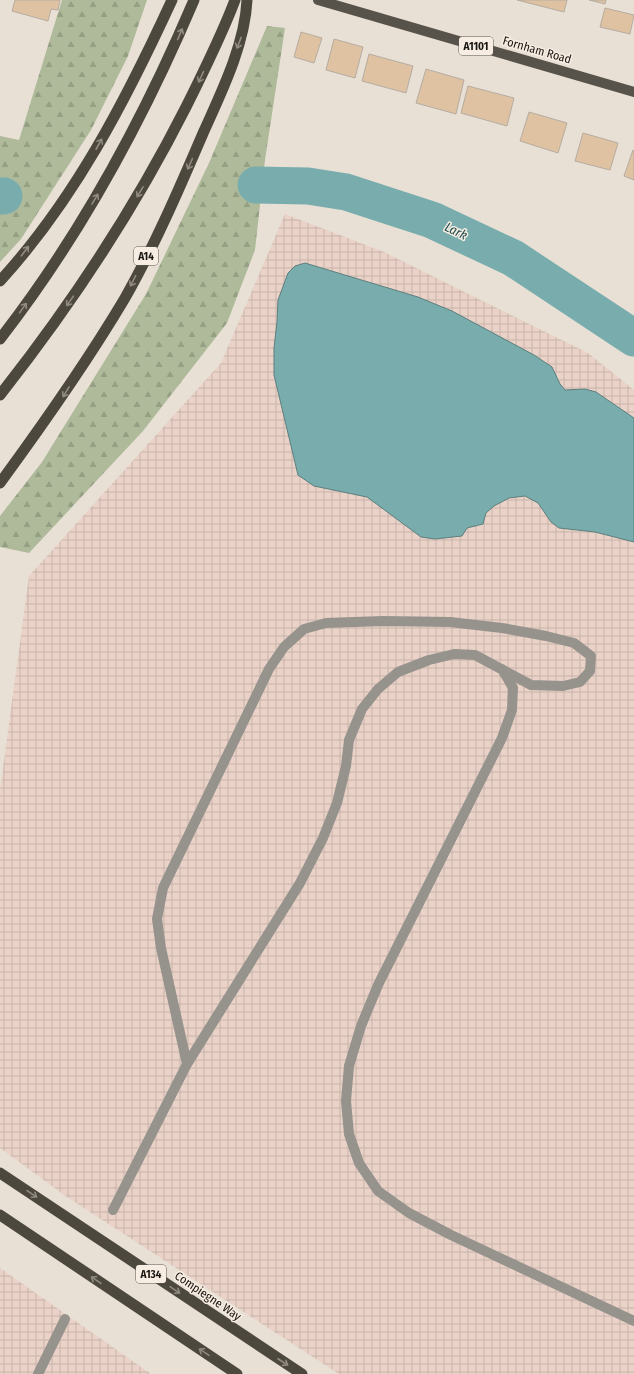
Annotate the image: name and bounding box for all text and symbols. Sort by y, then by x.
one-way arrow [177,28,184,40]
street label: Fornham Road [501,34,573,66]
one-way arrow [235,37,243,49]
road number: A1101 [459,37,493,55]
one-way arrow [197,71,204,83]
one-way arrow [96,138,104,150]
one-way arrow [186,157,193,169]
one-way arrow [136,186,144,197]
one-way arrow [91,193,99,205]
water label: Lark [442,219,470,243]
one-way arrow [21,246,29,257]
road number: A14 [134,247,158,265]
one-way arrow [129,274,137,286]
one-way arrow [66,296,74,307]
one-way arrow [19,302,27,313]
one-way arrow [62,386,70,397]
one-way arrow [27,1190,38,1199]
road number: A134 [136,1265,166,1283]
street label: Compiegne Way [172,1269,244,1324]
one-way arrow [91,1276,102,1284]
one-way arrow [169,1286,180,1294]
one-way arrow [199,1348,210,1356]
one-way arrow [277,1359,289,1367]

